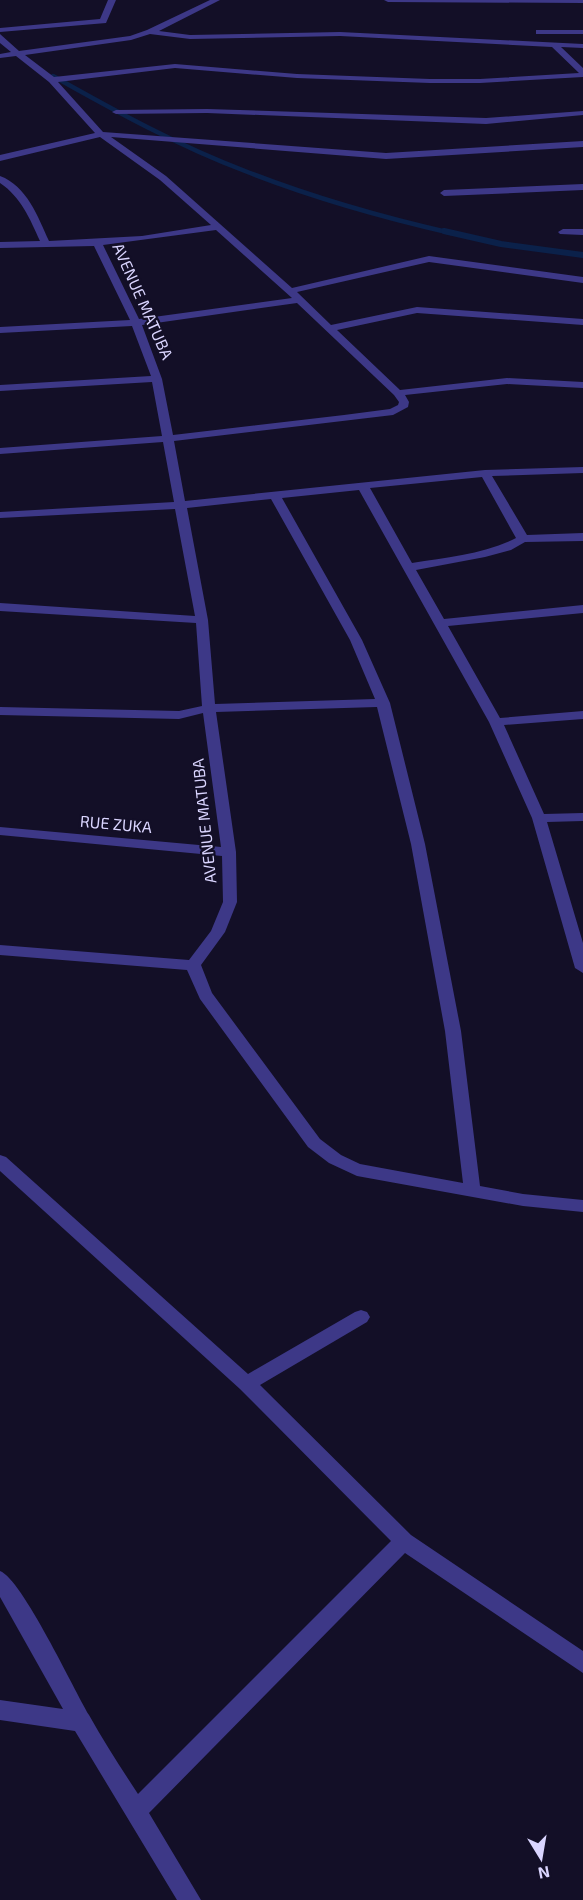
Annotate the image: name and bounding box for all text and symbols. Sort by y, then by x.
street label: AVENUE MATUBA [109,240,178,362]
street label: AVENUE MATUBA [187,758,220,884]
street label: RUE ZUKA [79,811,153,836]
north arrow [511,1828,571,1888]
text: N [536,1863,551,1884]

